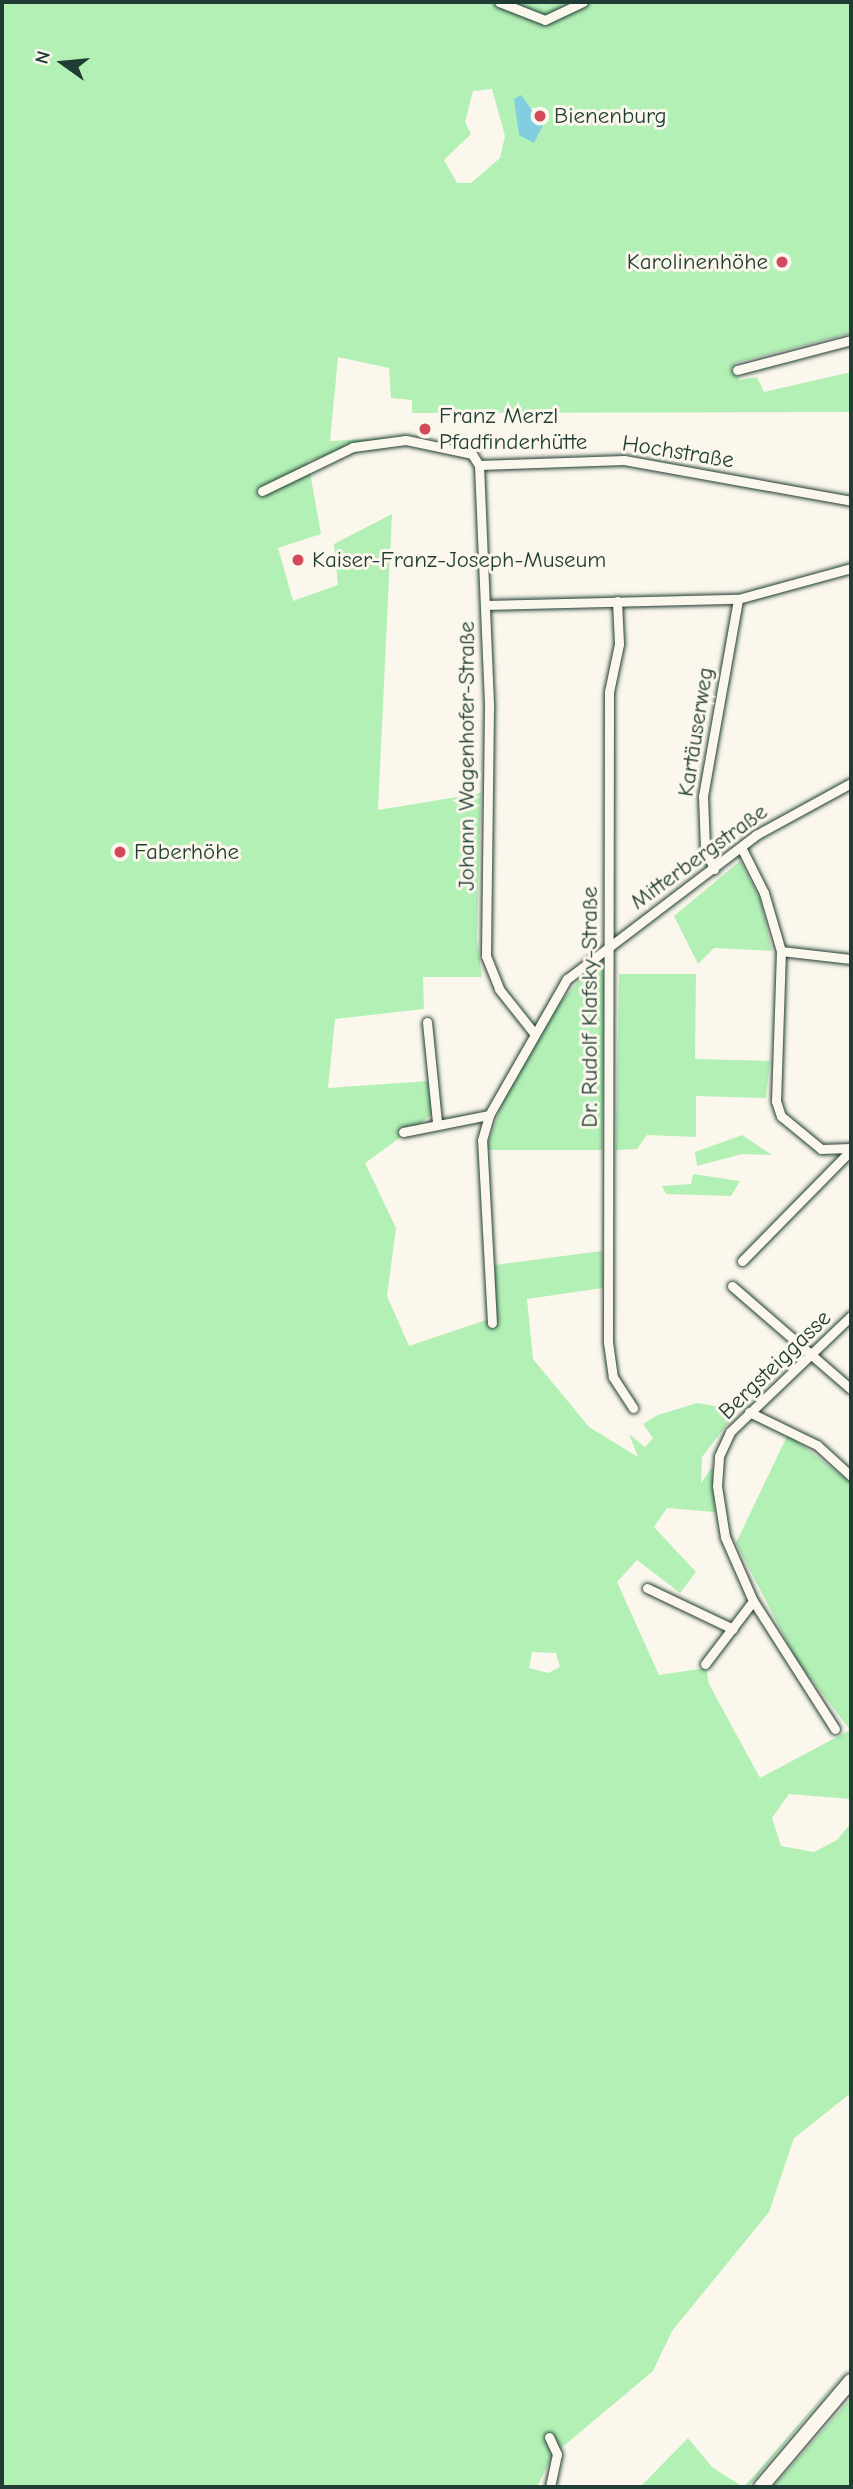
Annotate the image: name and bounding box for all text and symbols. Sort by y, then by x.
north arrow [28,28,98,98]
text: N [30,49,55,66]
place label: Bienenburg [554,102,667,130]
marker: Bienenburg [532,108,548,124]
place label: Karolinenhöhe [627,248,768,276]
marker: Karolinenhöhe [774,254,790,270]
place label: Franz Merzl Pfadfinderhütte [439,402,587,456]
marker: Franz Merzl Pfadfinderhütte [417,421,433,437]
street label: Hochstraße [620,430,736,474]
place label: Kaiser-Franz-Joseph-Museum [312,546,606,574]
marker: Kaiser-Franz-Joseph-Museum [290,552,306,568]
street label: Johann Wagenhofer-Straße [453,621,481,891]
street label: Kartäuserweg [672,665,720,799]
street label: Mitterbergstraße [625,798,773,916]
place label: Faberhöhe [134,838,239,866]
marker: Faberhöhe [112,844,128,860]
street label: Dr. Rudolf Klafsky-Straße [576,886,604,1128]
street label: Bergsteiggasse [713,1305,837,1425]

